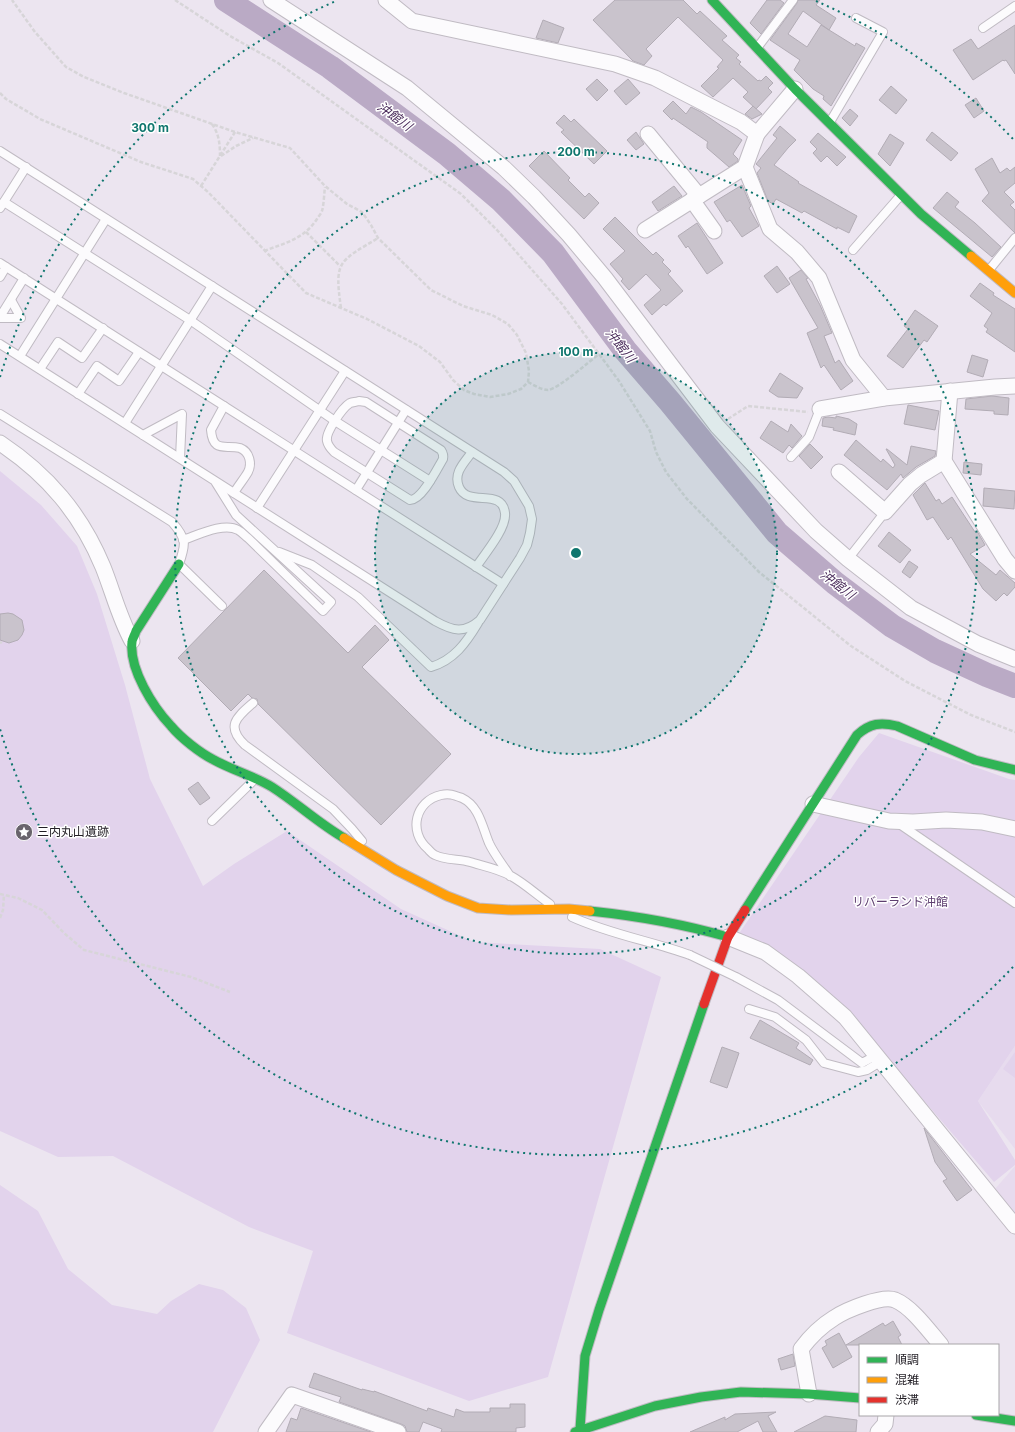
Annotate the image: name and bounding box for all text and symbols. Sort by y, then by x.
water label: 沖館川 [375,98,417,135]
text: 300 m [131,120,169,135]
text: 200 m [557,144,595,159]
water label: 沖館川 [603,325,641,367]
text: 100 m [558,344,594,359]
centre of rings [569,546,583,560]
water label: 沖館川 [818,566,860,604]
place icon: 三内丸山遺跡 [14,822,34,842]
place label: 三内丸山遺跡 [37,824,109,839]
park label: リバーランド沖館 [852,894,948,909]
legend [859,1344,999,1416]
text: 順調 [895,1352,919,1367]
text: 混雑 [895,1372,919,1387]
text: 渋滞 [895,1392,919,1407]

